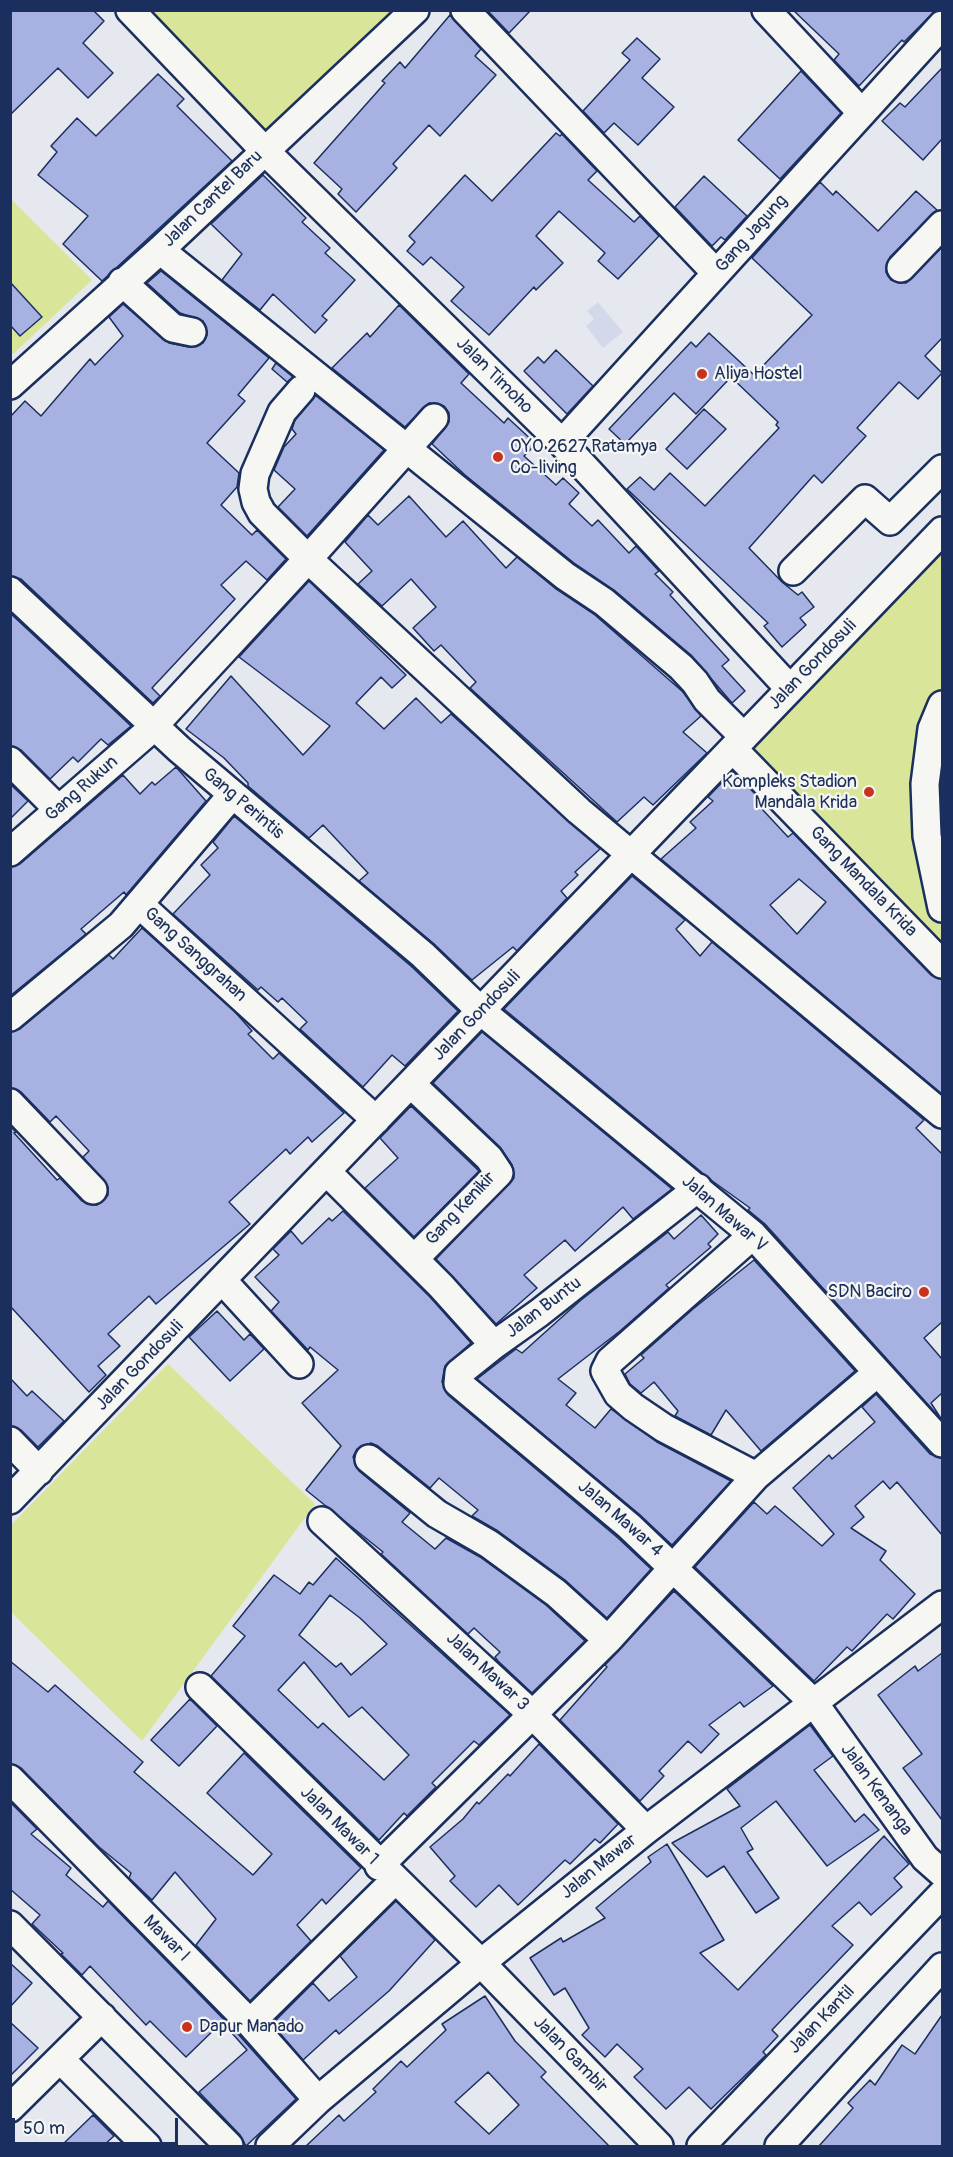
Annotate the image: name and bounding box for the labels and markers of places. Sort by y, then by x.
place label: Aliya Hostel [714,363,803,385]
marker: Aliya Hostel [695,367,709,381]
place label: OYO 2627 Ratamya Co-living [510,436,657,478]
marker: OYO 2627 Ratamya Co-living [491,450,505,464]
place label: Kompleks Stadion Mandala Krida [722,771,857,814]
marker: Kompleks Stadion Mandala Krida [862,785,876,799]
place label: SDN Baciro [828,1281,912,1303]
marker: SDN Baciro [917,1285,931,1299]
place label: Dapur Manado [199,2016,304,2038]
marker: Dapur Manado [180,2020,194,2034]

